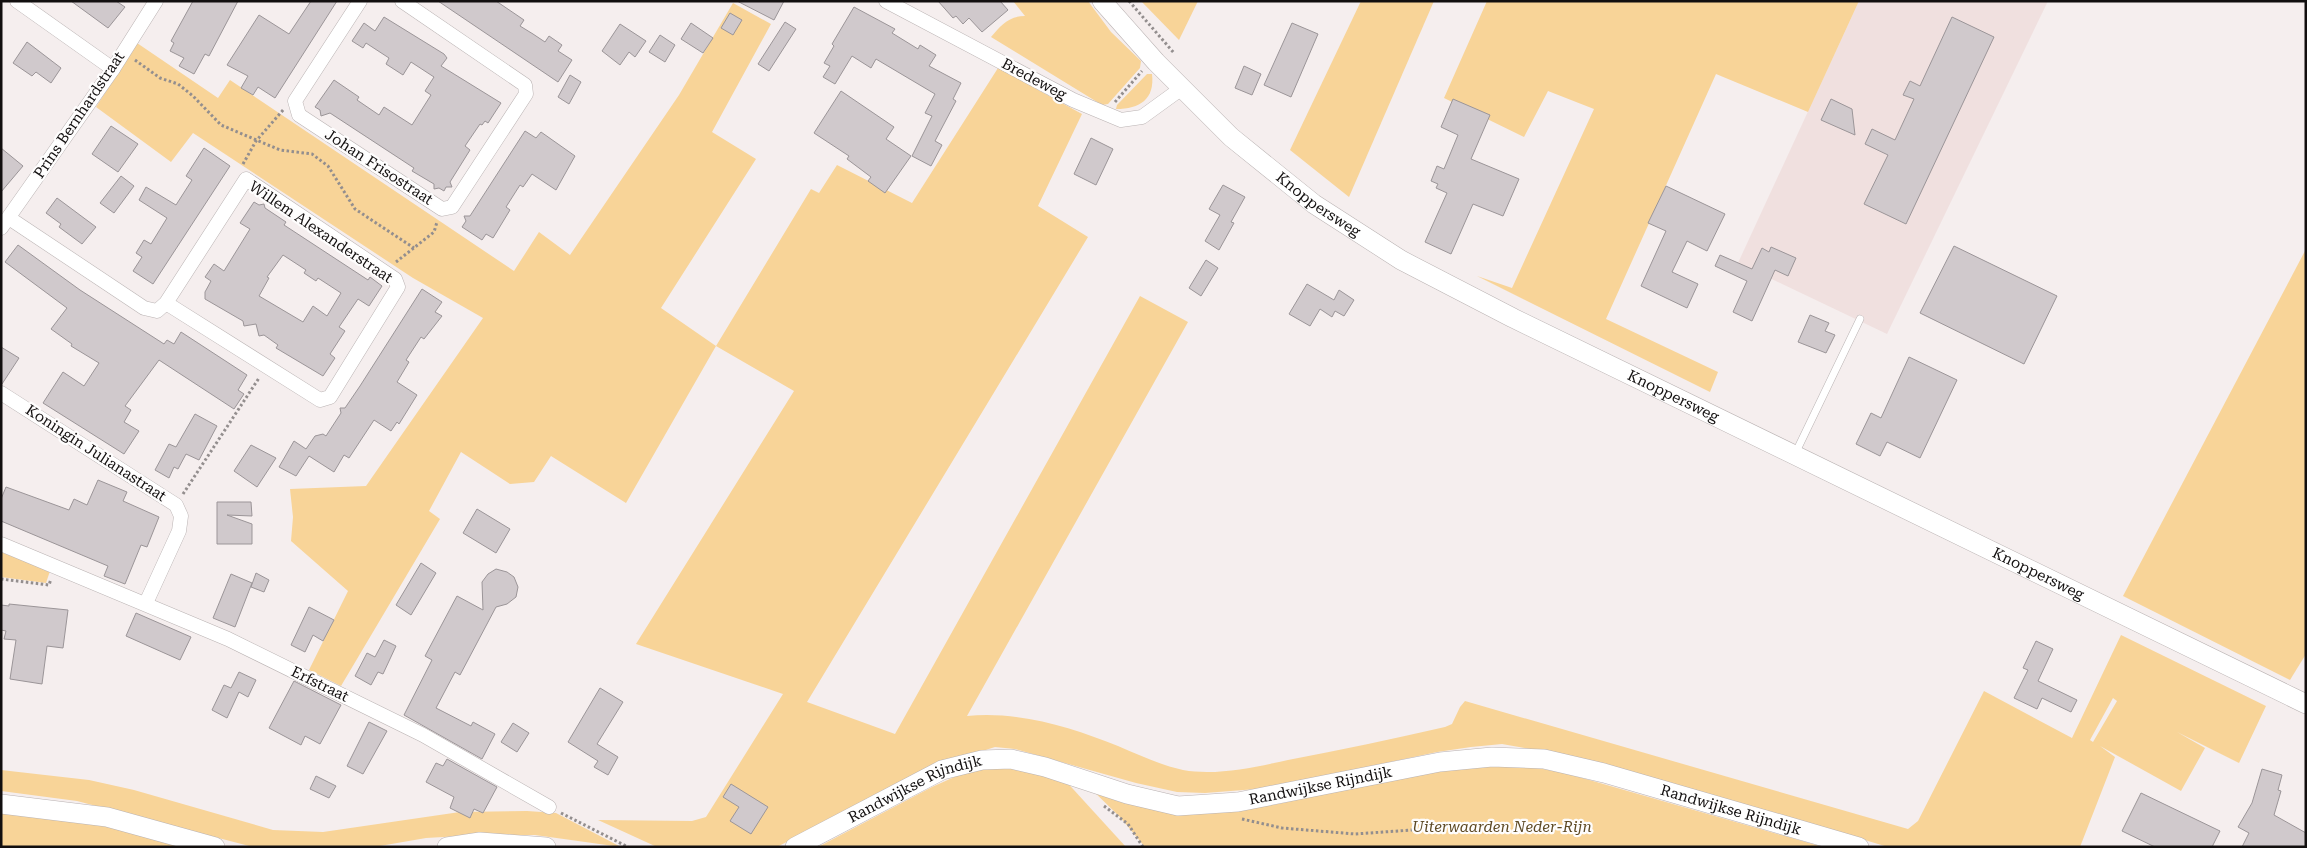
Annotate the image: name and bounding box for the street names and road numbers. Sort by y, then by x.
street label: Prins Bernhardstraat [30,48,128,182]
street label: Bredeweg [998,54,1070,104]
street label: Johan Frisostraat [322,125,437,209]
street label: Knoppersweg [1272,168,1364,241]
street label: Willem Alexanderstraat [246,177,396,287]
street label: Knoppersweg [1624,366,1722,426]
street label: Koningin Julianastraat [22,401,170,505]
street label: Knoppersweg [1989,544,2087,604]
street label: Erfstraat [288,662,352,706]
street label: Randwijkse Rijndijk [845,751,984,827]
street label: Randwijkse Rijndijk [1247,763,1394,809]
street label: Randwijkse Rijndijk [1658,781,1804,839]

